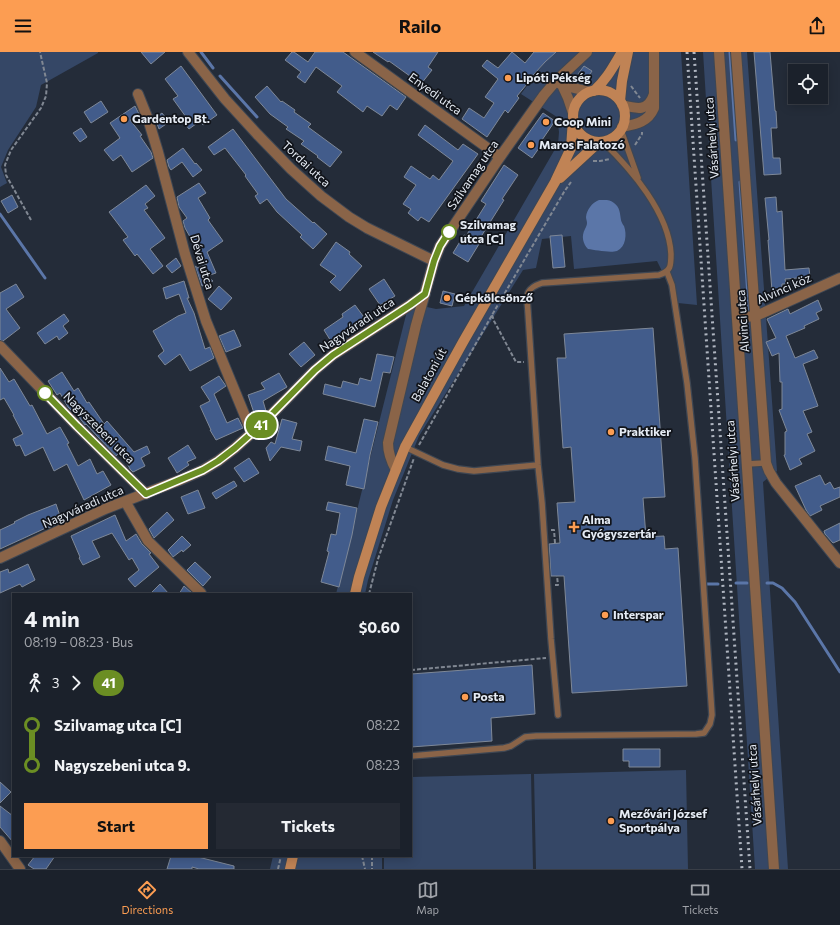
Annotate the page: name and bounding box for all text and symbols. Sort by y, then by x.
icon: menu [12,15,34,37]
text: Railo [399,15,441,37]
icon: share [806,15,828,37]
map controls [788,64,828,104]
button: locate [788,64,828,104]
street label: Enyedi utca [406,69,465,117]
place label: Lipóti Pékség [516,70,591,84]
marker: Lipóti Pékség [503,73,513,83]
street label: Vásárhelyi utca [701,97,721,179]
place label: Gardentop Bt. [132,111,210,125]
marker: Gardentop Bt. [119,114,129,124]
place label: Coop Mini [554,114,611,128]
marker: Coop Mini [541,117,551,127]
street label: Tordai utca [280,137,334,189]
street label: Szilvamag utca [444,137,501,212]
place label: Maros Falatozó [539,137,625,151]
marker: Maros Falatozó [526,140,536,150]
place label: Szilvamag utca [C] [460,217,517,245]
marker: Szilvamag utca [C] [441,224,457,240]
street label: Dévai utca [188,233,218,291]
street label: Alvinci köz [754,270,813,306]
street label: Alvinci utca [733,289,751,353]
place label: Gépkölcsönző [455,290,534,304]
marker: Gépkölcsönző [442,293,452,303]
street label: Nagyváradi utca [316,294,397,354]
street label: Balatoni út [408,345,449,404]
unlabelled marker [37,385,53,401]
street label: Nagyszebeni utca [61,389,138,466]
line badge: 41 [243,412,279,438]
text: 41 [254,416,268,433]
street label: Vásárhelyi utca [722,420,742,502]
place label: Praktiker [619,424,671,438]
marker: Praktiker [606,427,616,437]
street label: Nagyváradi utca [40,482,125,530]
place label: Alma Gyógyszertár [582,512,656,540]
marker: Alma Gyógyszertár [569,522,579,532]
text: 4 min [24,605,80,632]
place label: Interspar [613,607,664,621]
marker: Interspar [600,610,610,620]
text: $0.60 [359,618,400,636]
text: 08:19 – 08:23 · Bus [24,634,133,650]
icon: walk [24,672,46,694]
icon: forward [65,672,87,694]
text: 41 [101,674,116,691]
text: 3 [52,675,59,691]
place label: Posta [473,689,505,703]
marker: Posta [460,692,470,702]
text: Szilvamag utca [C] [54,716,182,734]
text: 08:22 [366,717,400,733]
street label: Vásárhelyi utca [744,744,764,826]
text: Nagyszebeni utca 9. [54,756,190,774]
text: 08:23 [366,757,400,773]
button: Start [24,803,208,849]
button: Tickets [216,803,400,849]
place label: Mezővári József Sportpálya [619,806,707,834]
marker: Mezővári József Sportpálya [606,816,616,826]
tab: Directions [122,879,173,916]
tab: Map [416,879,439,916]
tab: Tickets [682,879,718,916]

